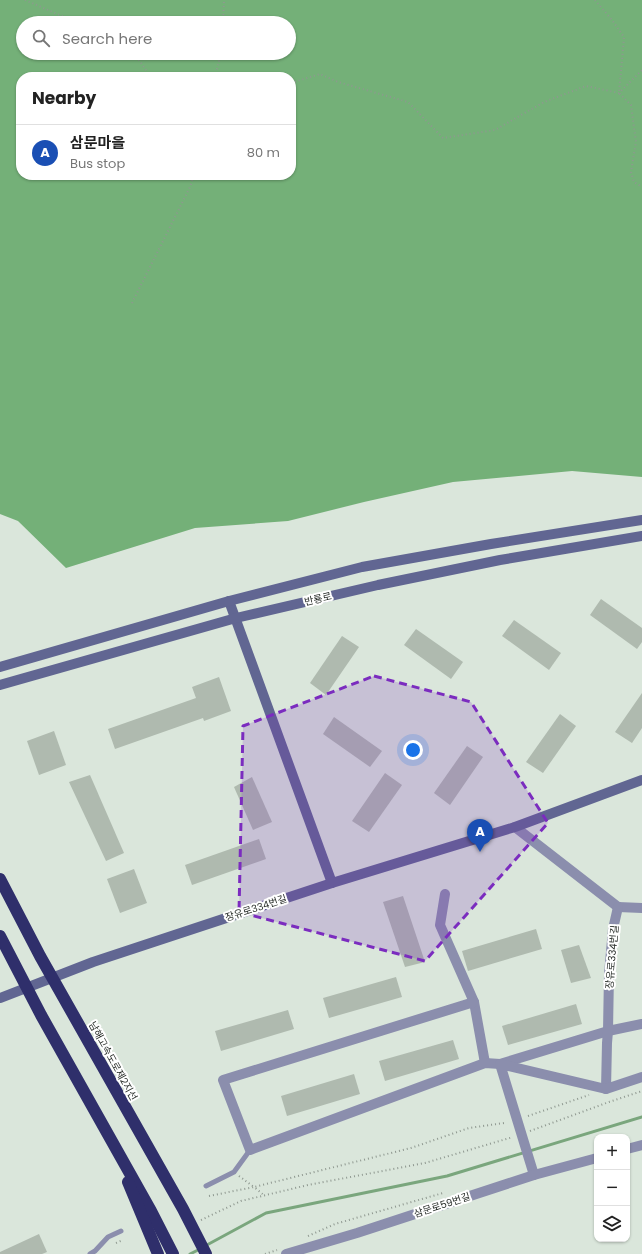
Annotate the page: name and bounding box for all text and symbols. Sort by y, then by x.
search box [16,16,296,60]
icon: search [30,27,52,49]
text: Search here [62,28,152,49]
text: Nearby [32,86,96,110]
text: 삼문마을 [70,132,125,153]
text: A [40,143,50,162]
text: 80 m [247,143,280,162]
text: Bus stop [70,154,125,173]
street label: 반룡로 [303,589,333,609]
your location [403,740,423,760]
pin: A [467,819,493,852]
street label: 장유로334번길 [223,891,289,925]
street label: 장유로334번길 [602,924,622,990]
street label: 남해고속도로제2지선 [85,1019,141,1103]
map controls [594,1134,630,1242]
button: + [594,1134,630,1170]
button: − [594,1170,630,1206]
street label: 삼문로59번길 [412,1189,472,1221]
button: layers [594,1206,630,1242]

